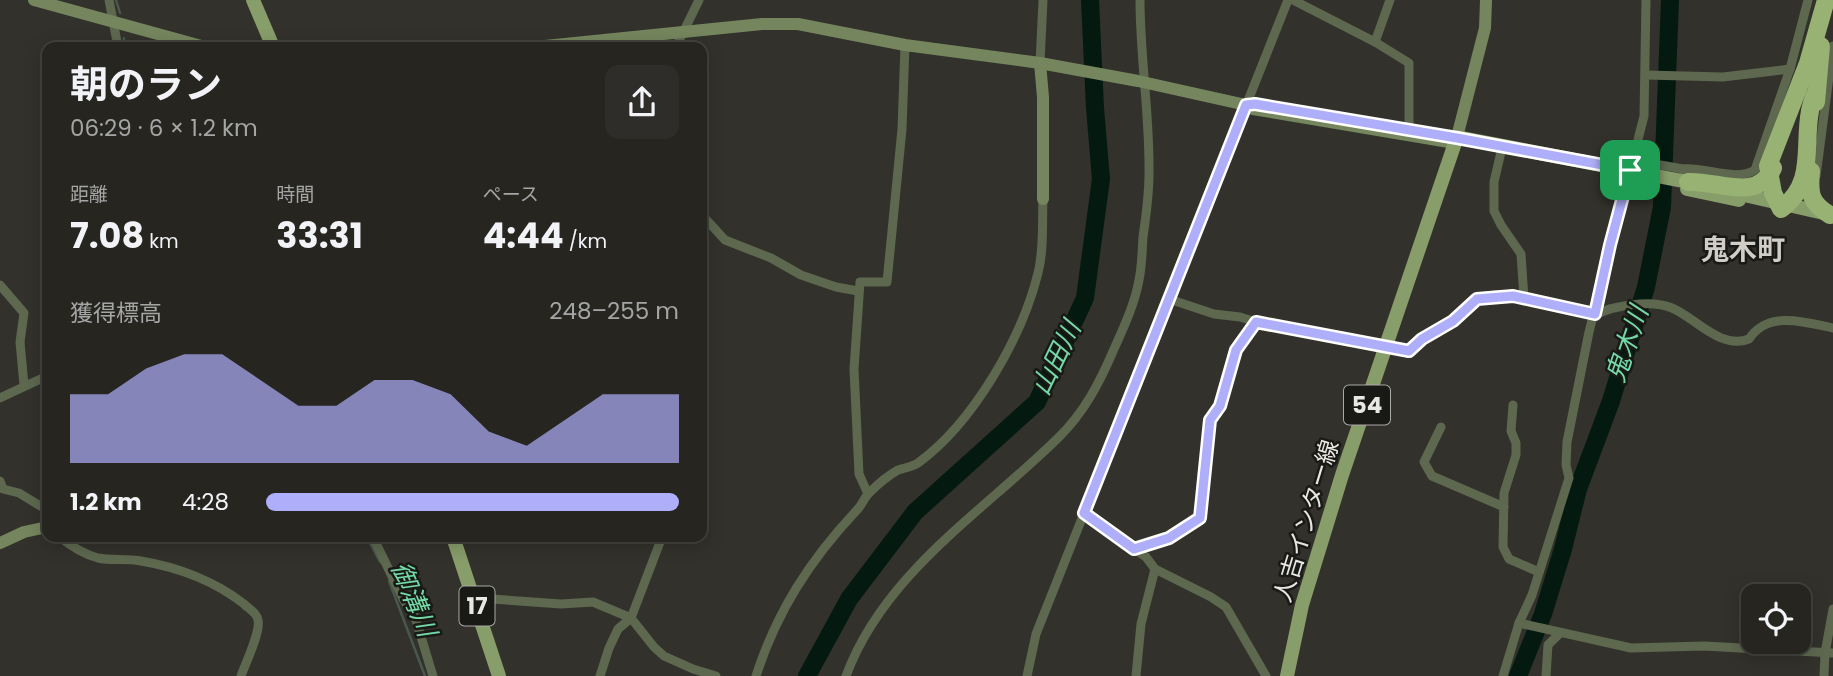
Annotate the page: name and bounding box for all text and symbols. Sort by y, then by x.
text: 朝のラン [70,58,222,111]
button: share [605,65,679,139]
text: 06:29 · 6 × 1.2 km [70,112,258,144]
pin [1600,140,1660,200]
icon: arrive [1611,151,1649,189]
text: 距離 [70,181,108,208]
text: 時間 [276,181,314,208]
text: ペース [483,181,539,208]
text: 7.08 [70,211,144,260]
text: 33:31 [276,211,363,260]
text: 4:44 [483,211,564,260]
text: km [144,228,179,255]
text: /km [564,228,607,255]
district label: 鬼木町 [1701,230,1785,269]
text: 248–255 m [549,295,679,327]
text: 獲得標高 [70,297,162,329]
water label: 鬼木川 [1597,298,1658,387]
water label: 山田川 [1023,312,1091,401]
road number: 54 [1344,386,1390,424]
street label: 人吉インター線 [1266,436,1346,606]
text: 1.2 km [70,486,142,518]
text: 4:28 [182,486,229,518]
water label: 御溝川 [383,556,446,645]
map controls [1741,584,1811,654]
button: locate [1741,584,1811,654]
road number: 17 [460,586,494,626]

